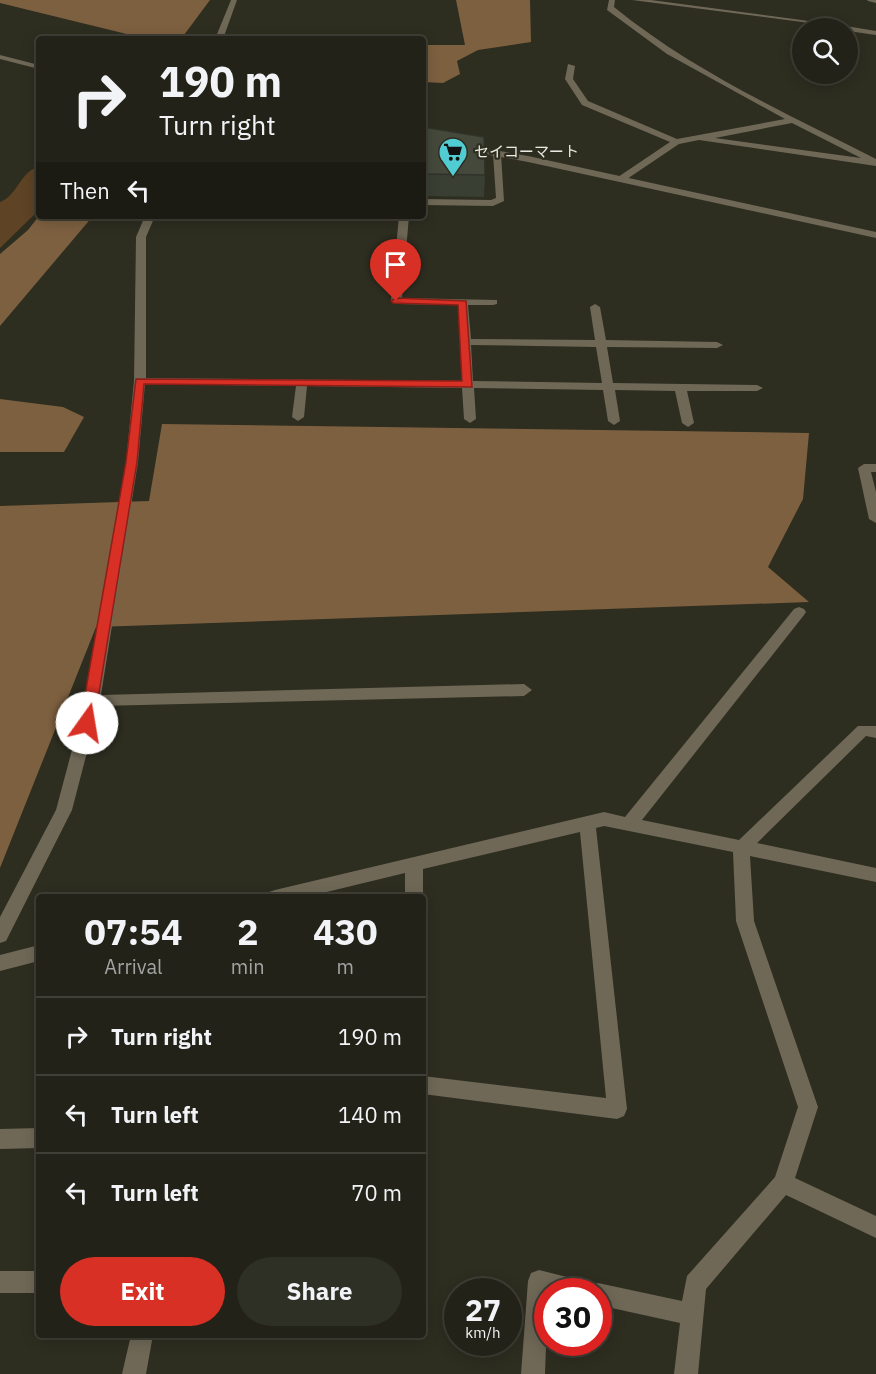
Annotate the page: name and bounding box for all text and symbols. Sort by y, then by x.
map controls [792,18,858,84]
button: search [792,18,858,84]
text: 190 m [159,54,282,109]
icon: right [60,60,138,138]
text: Turn right [159,107,276,142]
supermarket icon: セイコーマート [437,136,469,178]
place label: セイコーマート [474,142,579,161]
icon: left [122,174,155,207]
text: Then [60,176,110,205]
pin [370,239,421,301]
icon: arrive [379,248,412,281]
position arrow [55,691,119,755]
text: 07:54 [84,908,183,955]
text: 2 [237,908,259,955]
text: 430 [313,908,378,955]
text: Arrival [104,953,163,980]
text: min [231,953,265,980]
text: m [337,953,354,980]
icon: right [60,1020,93,1053]
text: Turn right [111,1022,212,1051]
text: 190 m [338,1022,402,1051]
icon: left [60,1098,93,1131]
text: Turn left [111,1100,199,1129]
text: 140 m [338,1100,402,1129]
icon: left [60,1176,93,1209]
text: Turn left [111,1178,199,1207]
text: 70 m [351,1178,402,1207]
button: Exit [60,1257,225,1326]
button: Share [237,1257,402,1326]
speed limit sign: 30 [534,1278,612,1356]
text: 27 [465,1290,501,1329]
text: km/h [465,1323,501,1342]

